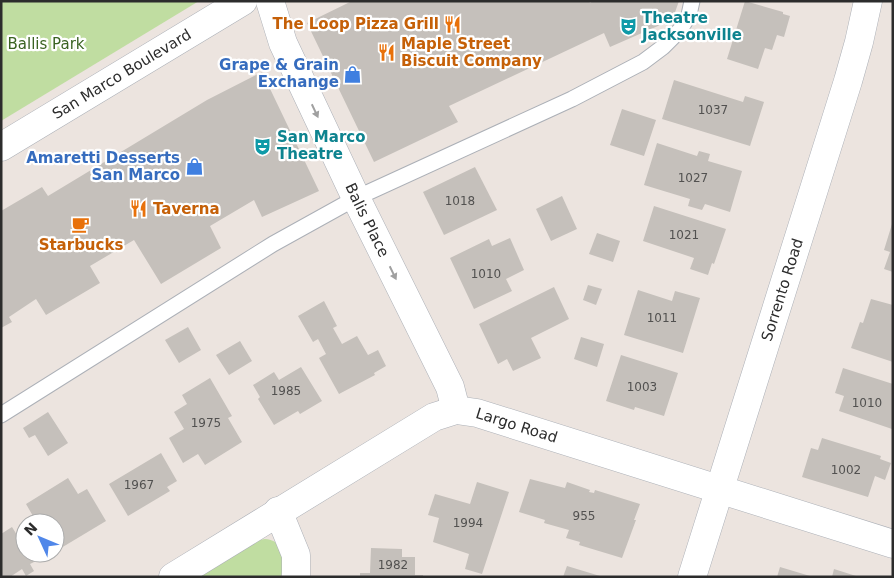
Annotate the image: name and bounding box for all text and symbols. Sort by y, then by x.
place label: Theatre Jacksonville [641,9,742,44]
restaurant icon: The Loop Pizza Grill [443,14,463,34]
place label: The Loop Pizza Grill [272,15,439,33]
theatre icon: Theatre Jacksonville [618,17,638,37]
street label: San Marco Boulevard [49,25,195,123]
park label: Ballis Park [8,35,85,53]
place label: Maple Street Biscuit Company [401,35,542,70]
restaurant icon: Maple Street Biscuit Company [377,43,397,63]
place label: Grape & Grain Exchange [219,56,339,91]
shop icon: Grape & Grain Exchange [343,64,363,84]
house number: 1037 [698,103,728,117]
one-way arrow [312,104,320,118]
place label: San Marco Theatre [277,128,365,163]
theatre icon: San Marco Theatre [253,136,273,156]
place label: Amaretti Desserts San Marco [26,149,180,184]
shop icon: Amaretti Desserts San Marco [184,157,204,177]
house number: 1027 [678,171,708,185]
street label: Balis Place [341,180,393,260]
house number: 1018 [445,194,475,208]
restaurant icon: Taverna [129,199,149,219]
place label: Taverna [153,200,220,218]
cafe icon: Starbucks [71,214,91,234]
house number: 1021 [669,228,699,242]
place label: Starbucks [39,236,123,254]
street label: Sorrento Road [758,236,807,343]
one-way arrow [390,266,398,280]
house number: 1010 [471,267,501,281]
house number: 1011 [647,311,677,325]
house number: 1003 [627,380,657,394]
house number: 1985 [271,384,301,398]
house number: 1010 [852,396,882,410]
street label: Largo Road [474,404,560,447]
house number: 1975 [191,416,221,430]
house number: 1002 [831,463,861,477]
house number: 1967 [124,478,154,492]
house number: 955 [573,509,595,523]
north arrow [15,513,65,563]
house number: 1994 [453,516,483,530]
text: N [21,519,40,539]
house number: 1982 [378,558,408,572]

